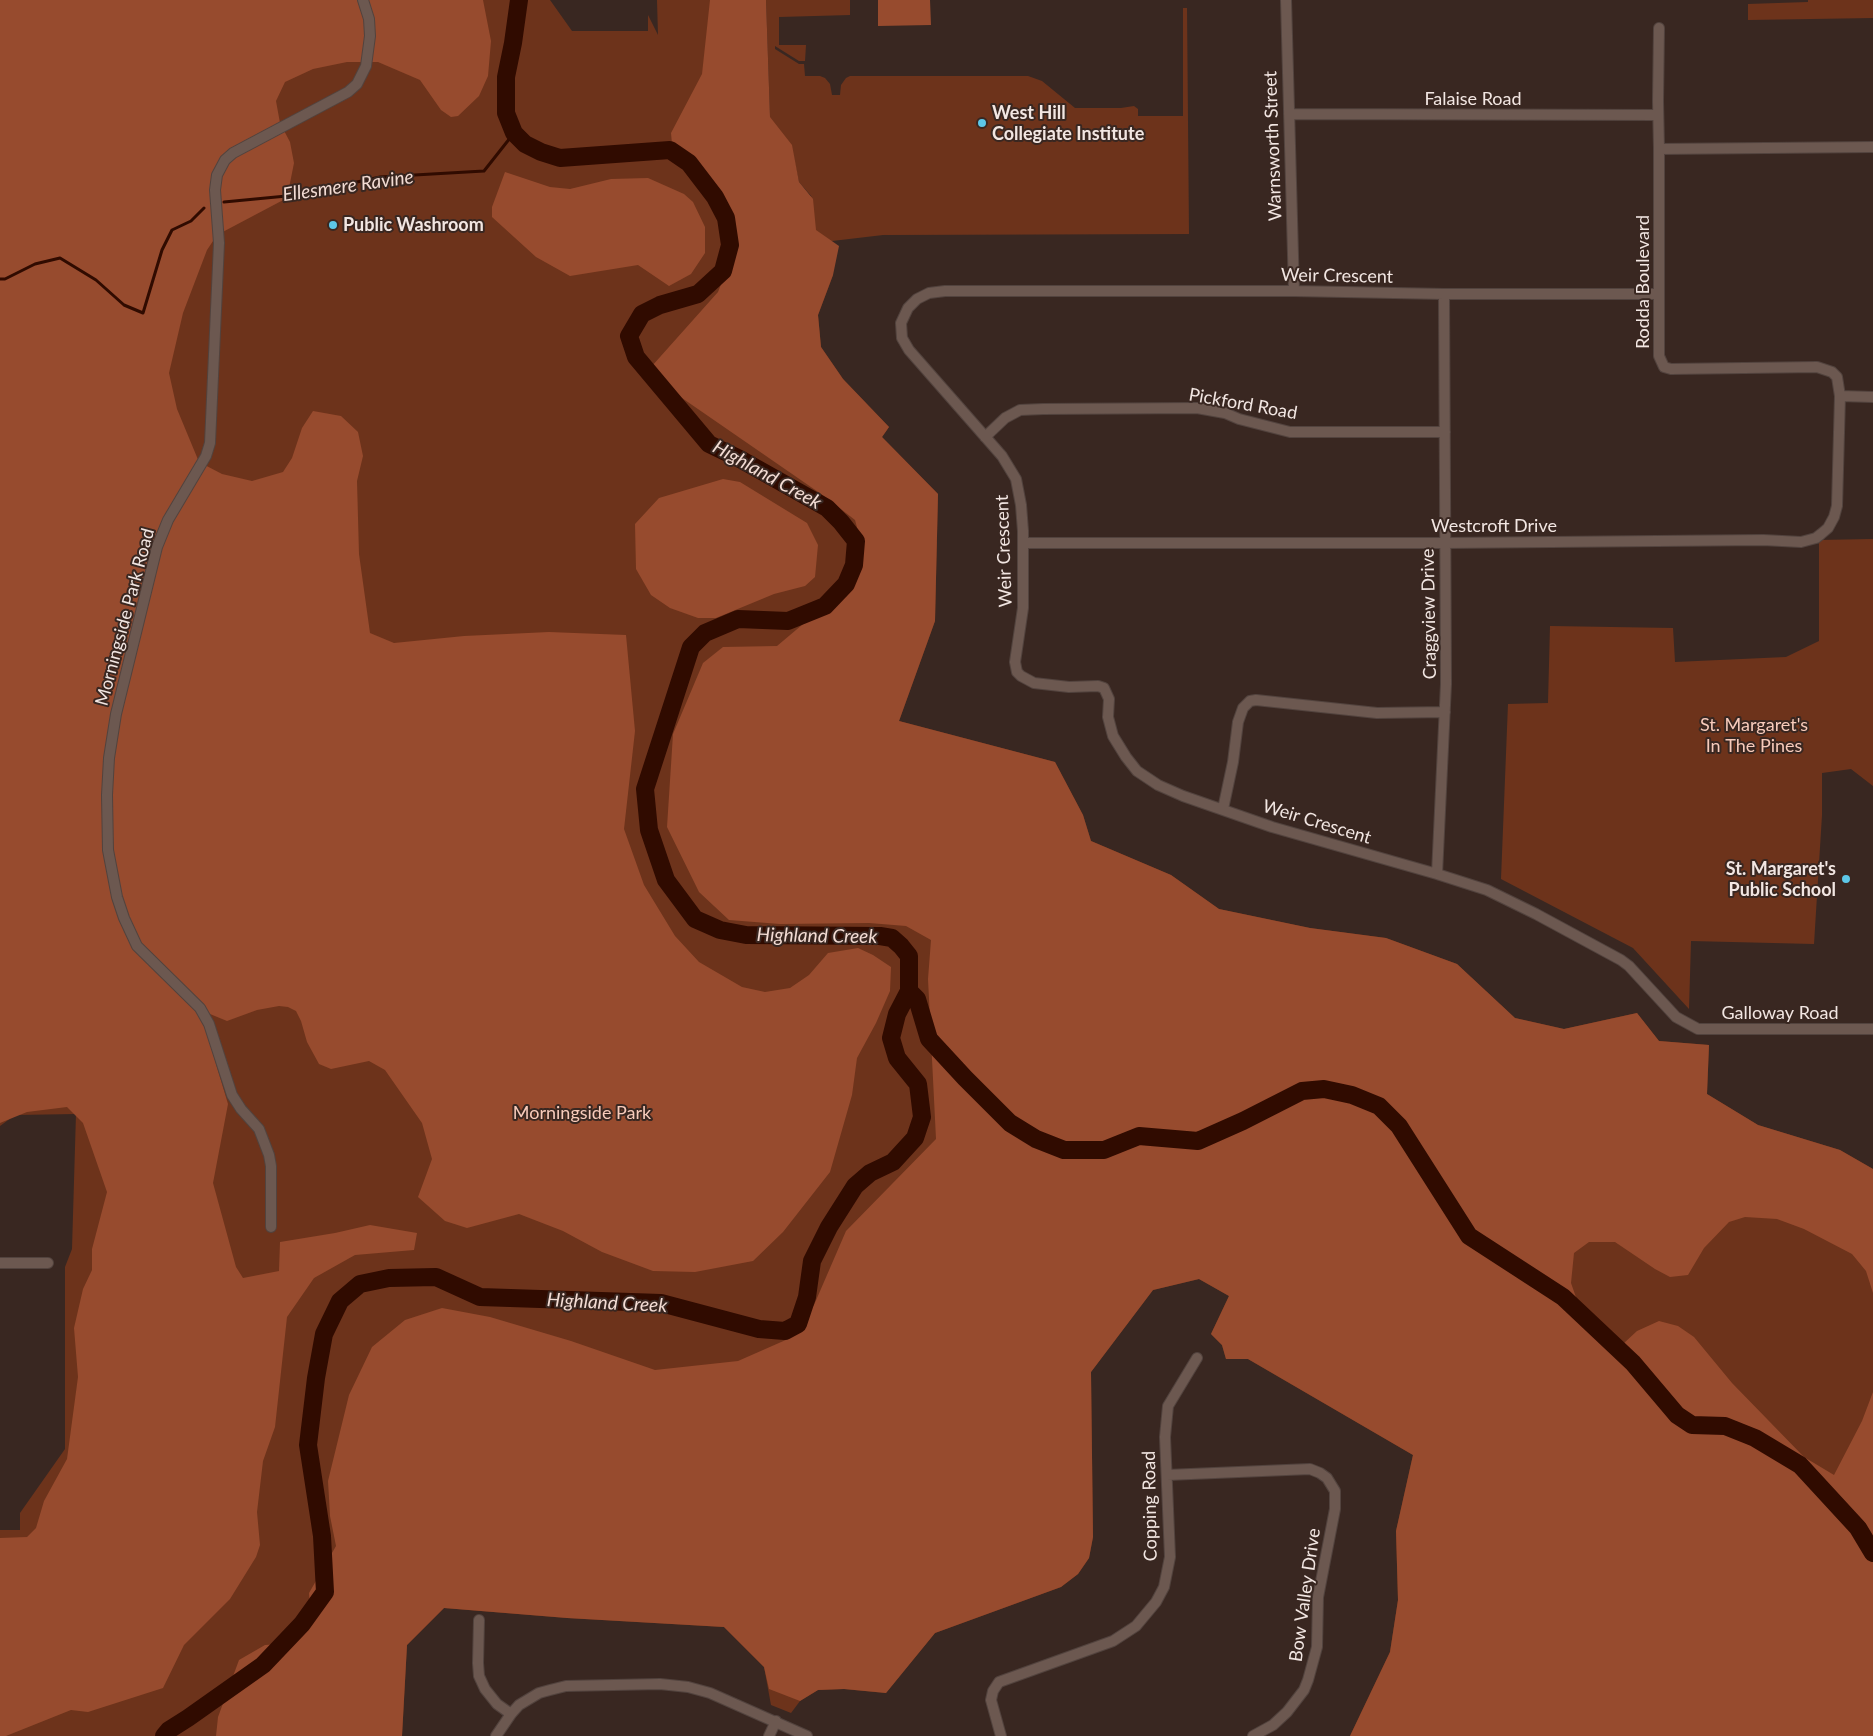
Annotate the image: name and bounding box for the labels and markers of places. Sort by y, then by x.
place label: West Hill Collegiate Institute [992,102,1144,144]
marker: West Hill Collegiate Institute [976,117,988,129]
place label: Public Washroom [343,214,484,236]
marker: Public Washroom [327,219,339,231]
place label: St. Margaret's Public School [1726,858,1836,901]
marker: St. Margaret's Public School [1840,873,1852,885]

